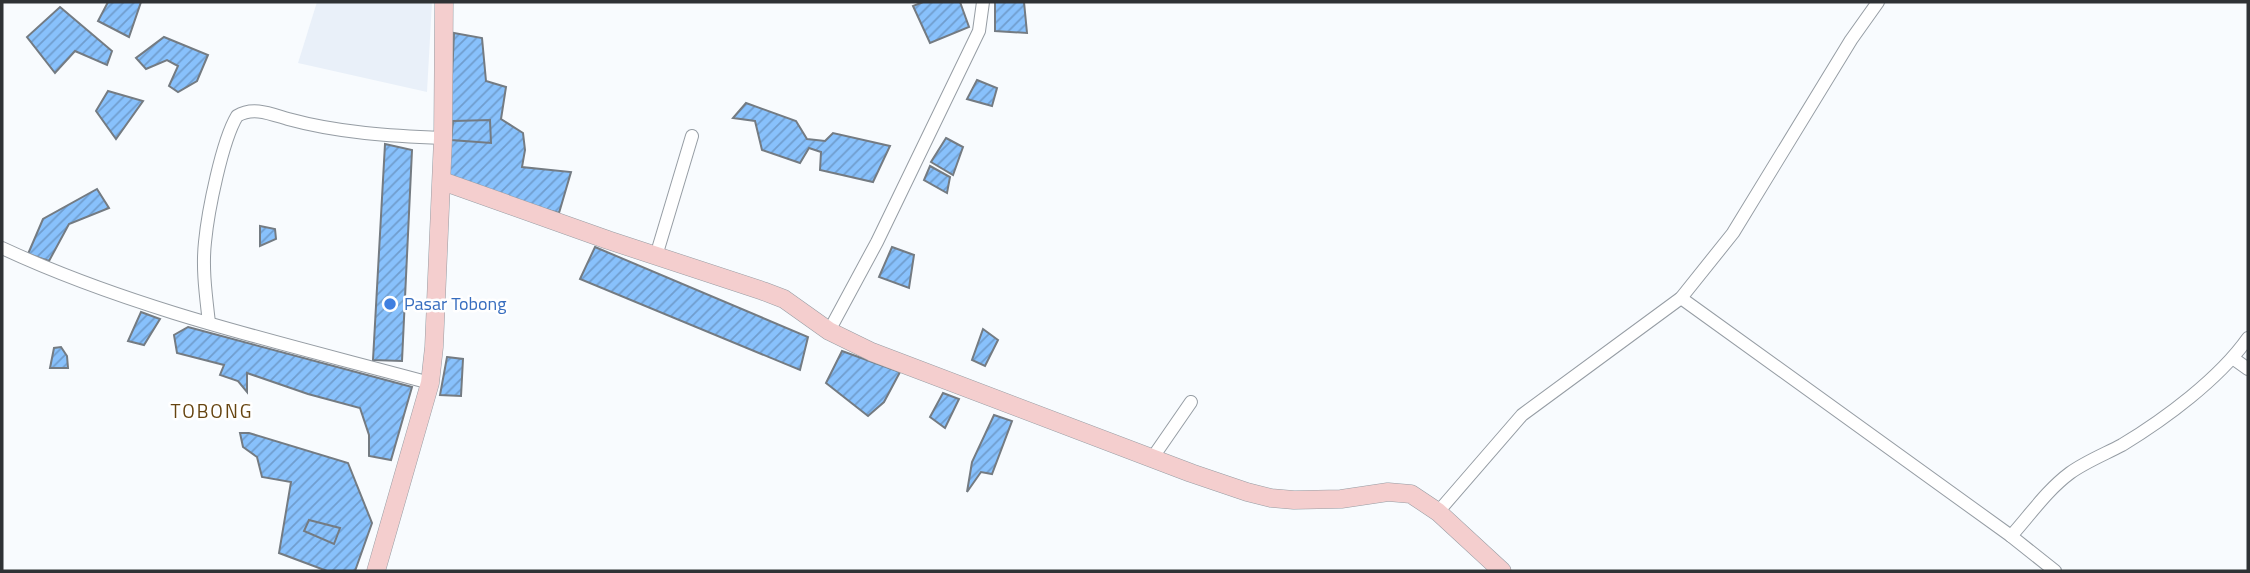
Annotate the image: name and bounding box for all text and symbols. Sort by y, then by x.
place label: Pasar Tobong [404,290,506,317]
marker: Pasar Tobong [382,296,398,312]
district label: TOBONG [171,396,253,425]

